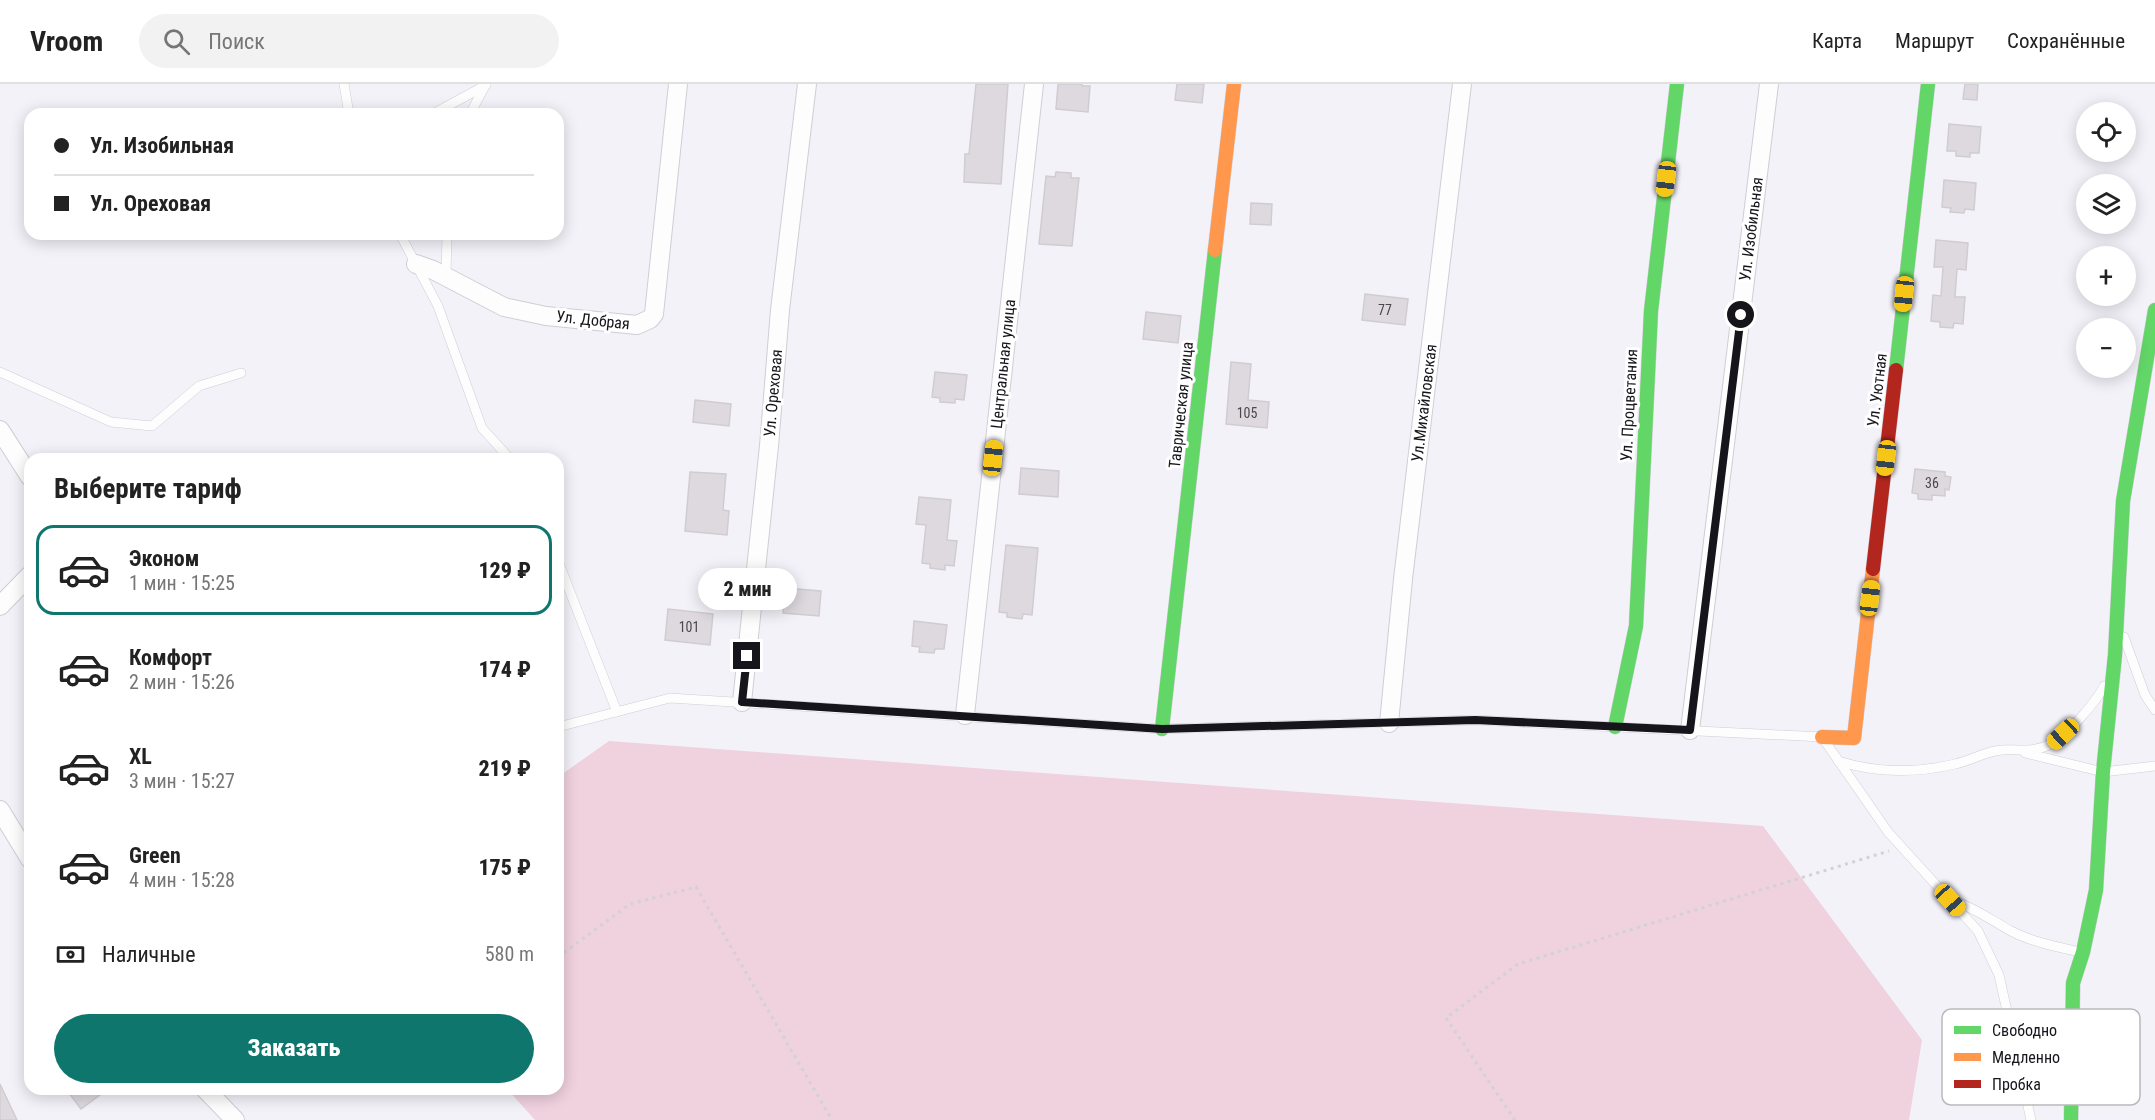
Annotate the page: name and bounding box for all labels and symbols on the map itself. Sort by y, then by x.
car [1655,160,1677,198]
street label: Ул. Изобильная [1735,176,1767,282]
car [1893,275,1915,313]
street label: Центральная улица [987,298,1019,430]
route start [1727,301,1754,328]
house number: 77 [1378,302,1392,318]
street label: Ул. Добрая [555,307,631,333]
street label: Таврическая улица [1165,341,1197,469]
street label: Ул.Михайловская [1407,343,1441,463]
street label: Ул. Процветания [1617,348,1641,462]
street label: Ул. Ореховая [760,349,786,437]
street label: Ул. Уютная [1863,352,1891,428]
house number: 105 [1237,405,1257,421]
car [982,439,1004,477]
car [1875,439,1897,477]
house number: 36 [1925,475,1939,491]
callout: 2 мин [698,569,796,611]
car [1859,579,1881,617]
house number: 101 [679,619,699,635]
route end [733,642,760,669]
car [2044,715,2082,753]
car [1931,881,1969,919]
legend [1942,1009,2140,1105]
text: Свободно [1992,1021,2057,1040]
text: Медленно [1992,1048,2060,1067]
text: Пробка [1992,1075,2041,1094]

